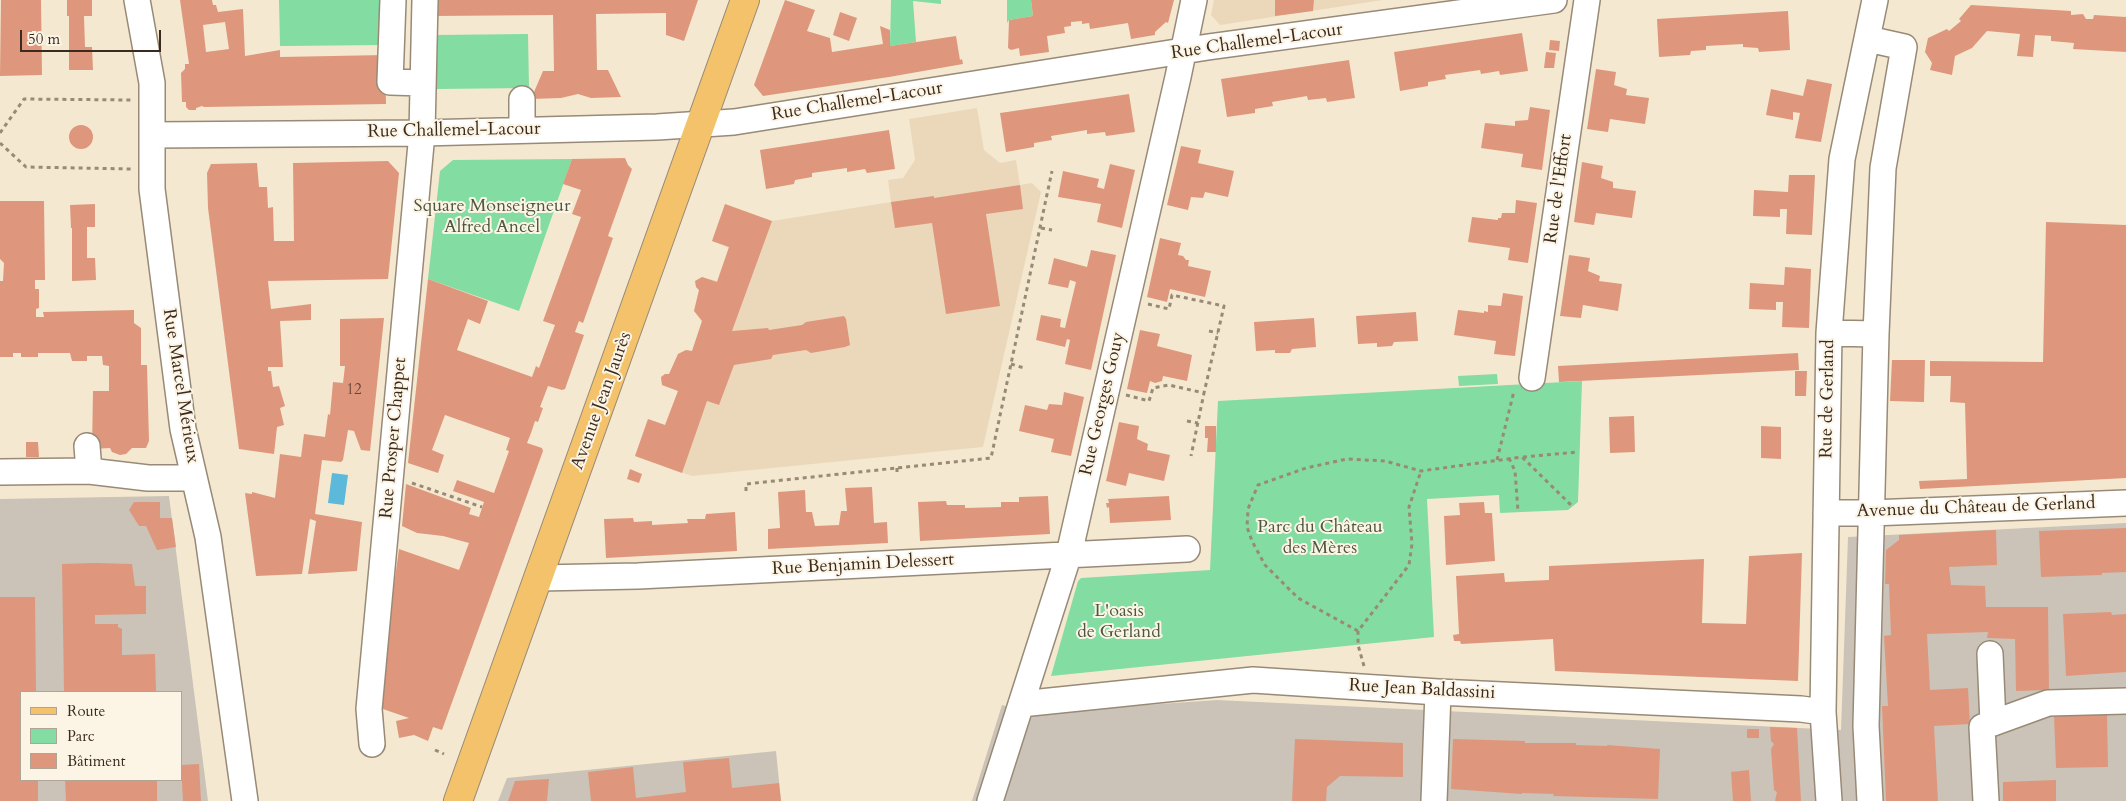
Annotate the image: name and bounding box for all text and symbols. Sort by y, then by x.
street label: Rue Challemel-Lacour [1170,19,1344,65]
scale bar [22,20,164,52]
text: 50 m [28,29,60,49]
street label: Rue Challemel-Lacour [770,78,944,126]
street label: Rue Challemel-Lacour [367,119,541,143]
street label: Rue de l'Effort [1541,133,1577,245]
park label: Square Monseigneur Alfred Ancel [414,196,570,238]
street label: Rue Marcel Mérieux [157,307,203,465]
street label: Avenue Jean Jaurès [567,329,637,473]
street label: Rue Georges Gouy [1076,330,1130,478]
street label: Rue de Gerland [1816,339,1840,459]
street label: Rue Prosper Chappet [376,356,412,520]
house number: 12 [346,382,362,400]
street label: Avenue du Château de Gerland [1856,493,2096,523]
park label: Parc du Château des Mères [1257,517,1383,560]
street label: Rue Benjamin Delessert [771,549,955,581]
park label: L'oasis de Gerland [1077,601,1161,644]
street label: Rue Jean Baldassini [1348,675,1496,705]
legend [20,691,182,781]
text: Route [67,701,105,721]
text: Parc [67,726,95,746]
text: Bâtiment [67,751,125,771]

